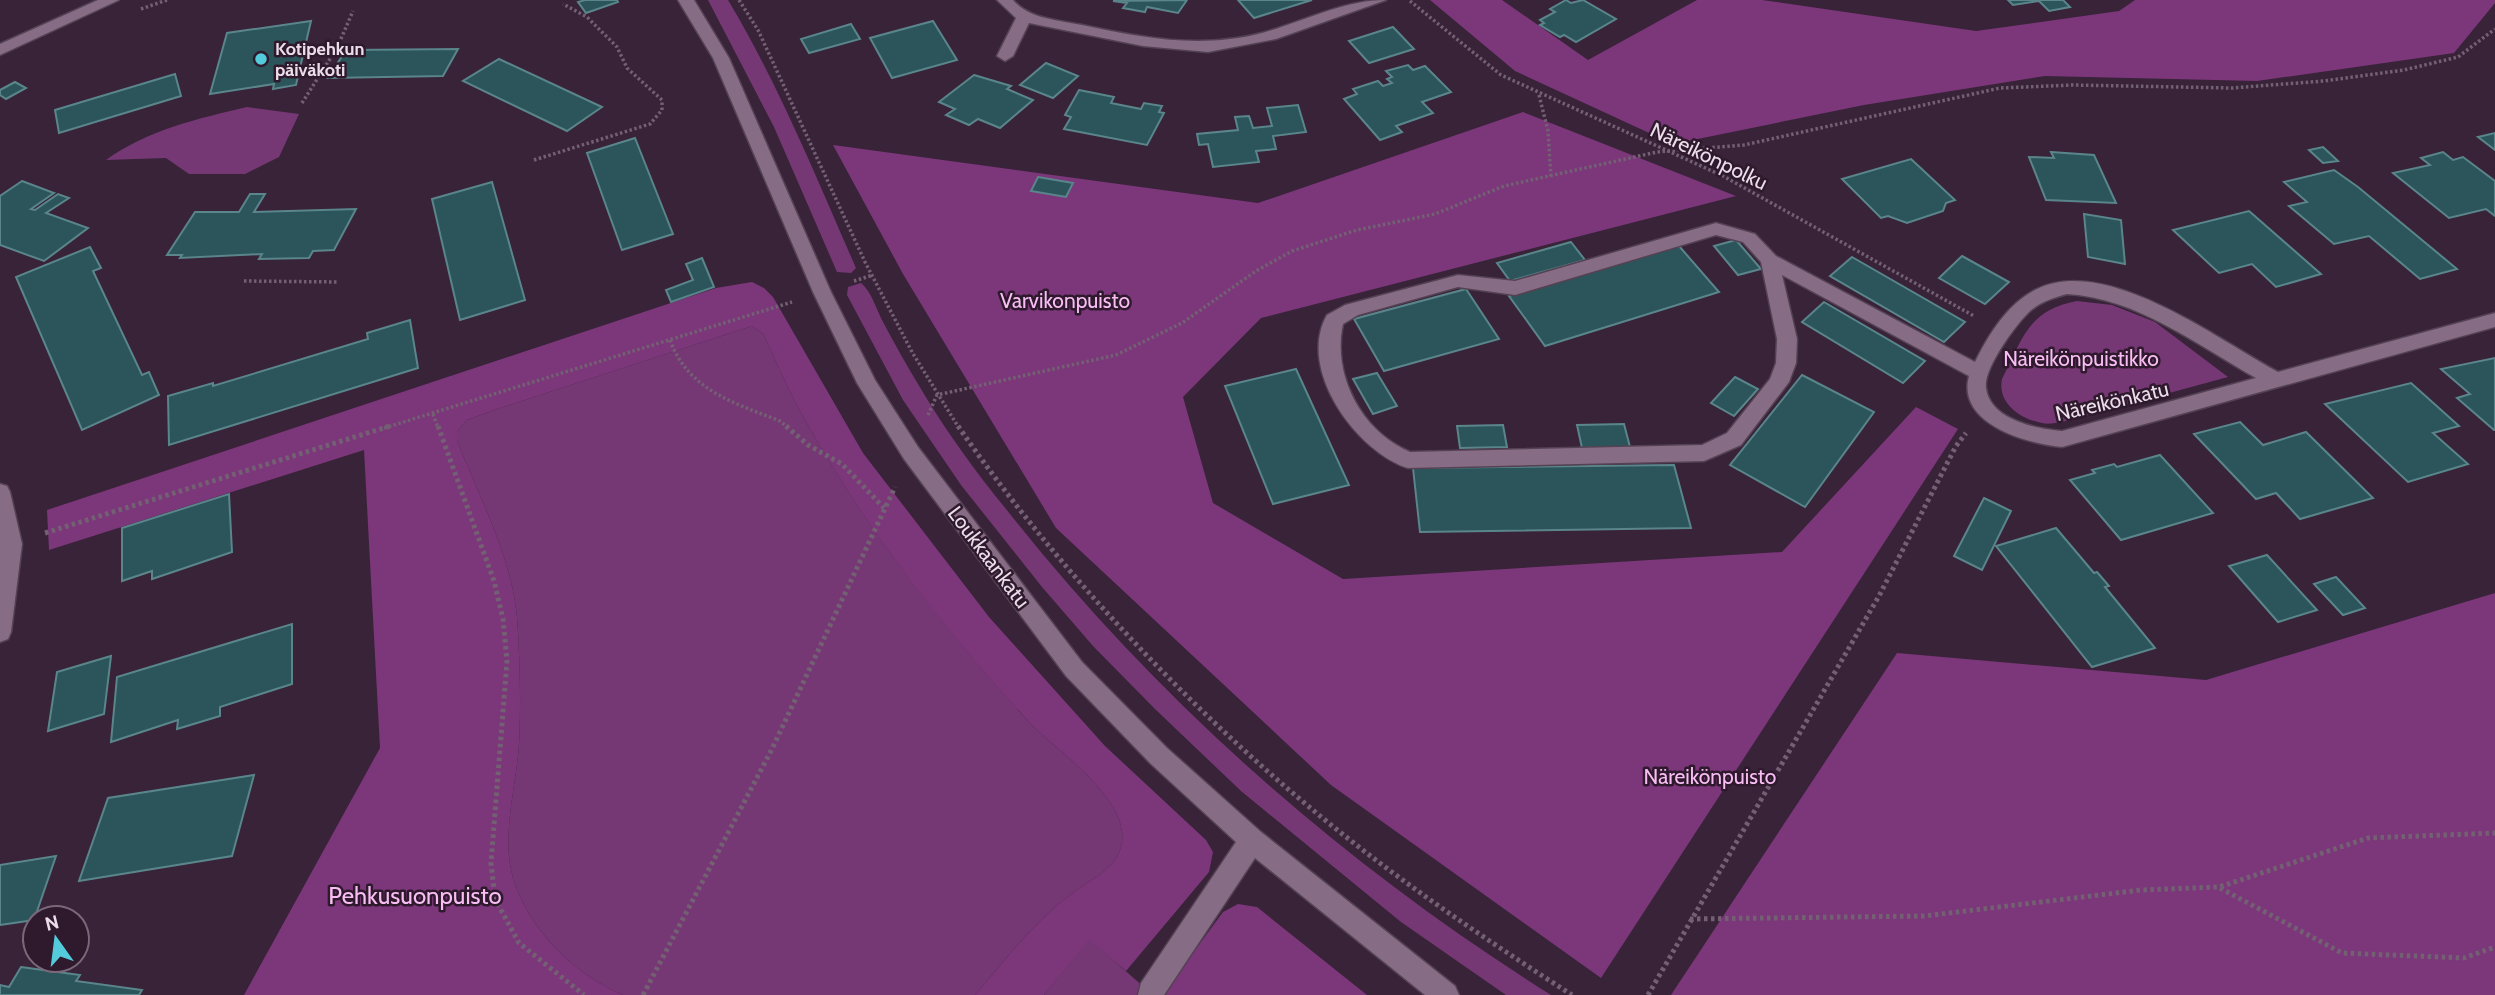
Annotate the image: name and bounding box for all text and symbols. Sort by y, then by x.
place label: Kotipehkun päiväkoti [275,38,364,81]
marker: Kotipehkun päiväkoti [253,51,269,67]
street label: Näreikönpolku [1646,117,1772,195]
park label: Varvikonpuisto [1000,288,1130,313]
park label: Näreikönpuistikko [2003,346,2159,371]
street label: Näreikönkatu [2053,376,2171,426]
street label: Loukkaankatu [943,501,1035,613]
park label: Näreikönpuisto [1644,764,1776,789]
park label: Pehkusuonpuisto [328,881,502,910]
north arrow [21,904,91,974]
text: N [43,910,61,936]

